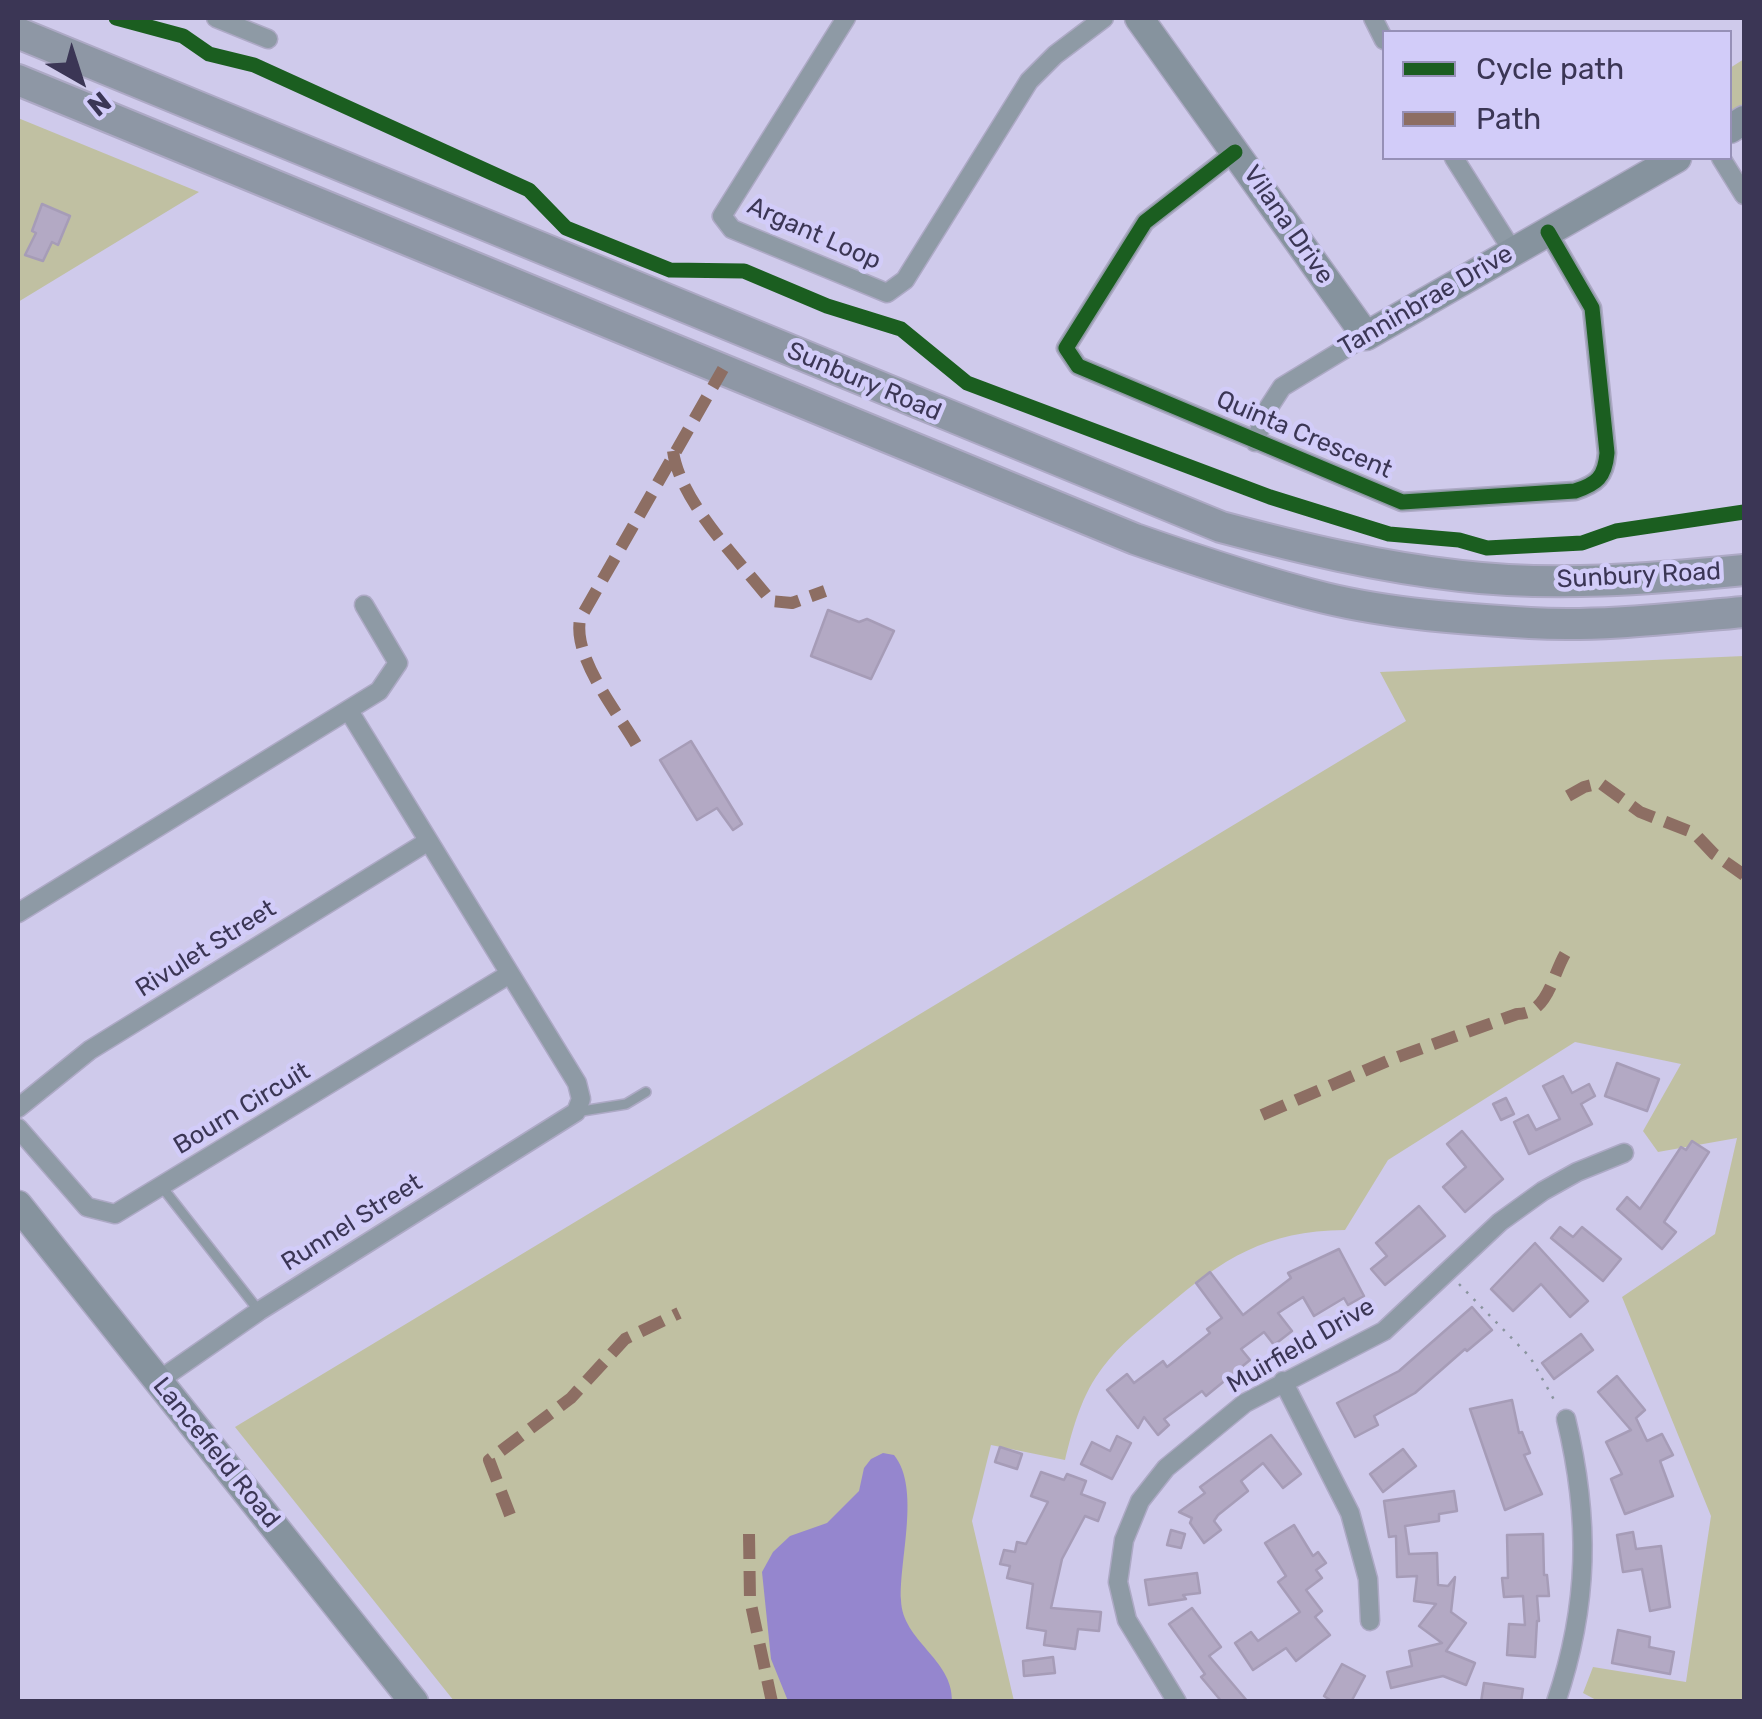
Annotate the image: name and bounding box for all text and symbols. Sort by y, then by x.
north arrow [30,30,130,130]
legend [1382,30,1732,160]
text: Cycle path [1476,51,1624,87]
text: N [81,85,117,123]
text: Path [1476,101,1541,137]
street label: Vilana Drive [1236,160,1340,290]
street label: Argant Loop [743,191,885,277]
street label: Tanninbrae Drive [1334,239,1518,363]
street label: Sunbury Road [782,336,946,428]
street label: Quinta Crescent [1212,384,1396,486]
street label: Sunbury Road [1556,557,1722,595]
street label: Rivulet Street [130,894,282,1004]
street label: Bourn Circuit [168,1057,316,1161]
street label: Runnel Street [276,1168,428,1278]
street label: Muirfield Drive [1222,1292,1380,1400]
street label: Lancefield Road [146,1372,286,1534]

